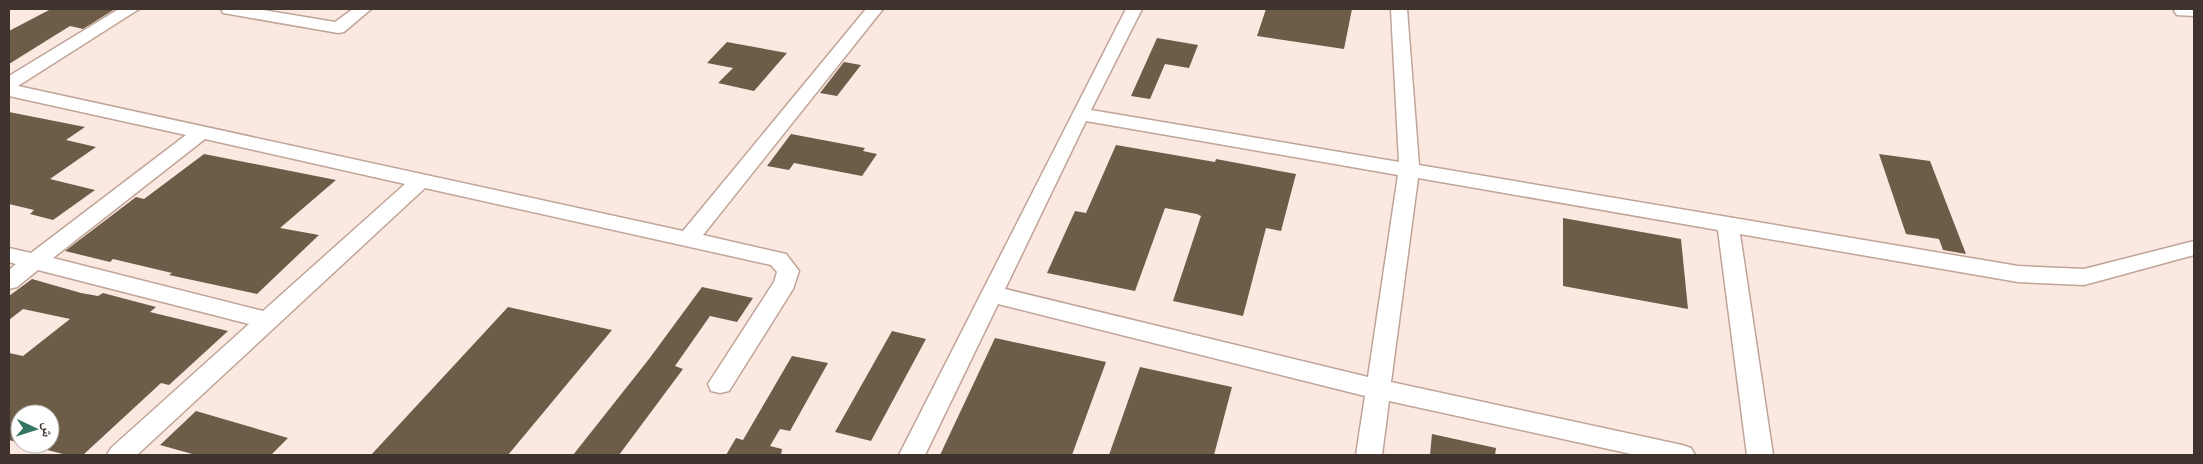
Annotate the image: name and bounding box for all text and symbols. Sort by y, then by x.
north arrow [10,404,60,454]
text: ش [38,422,56,438]

